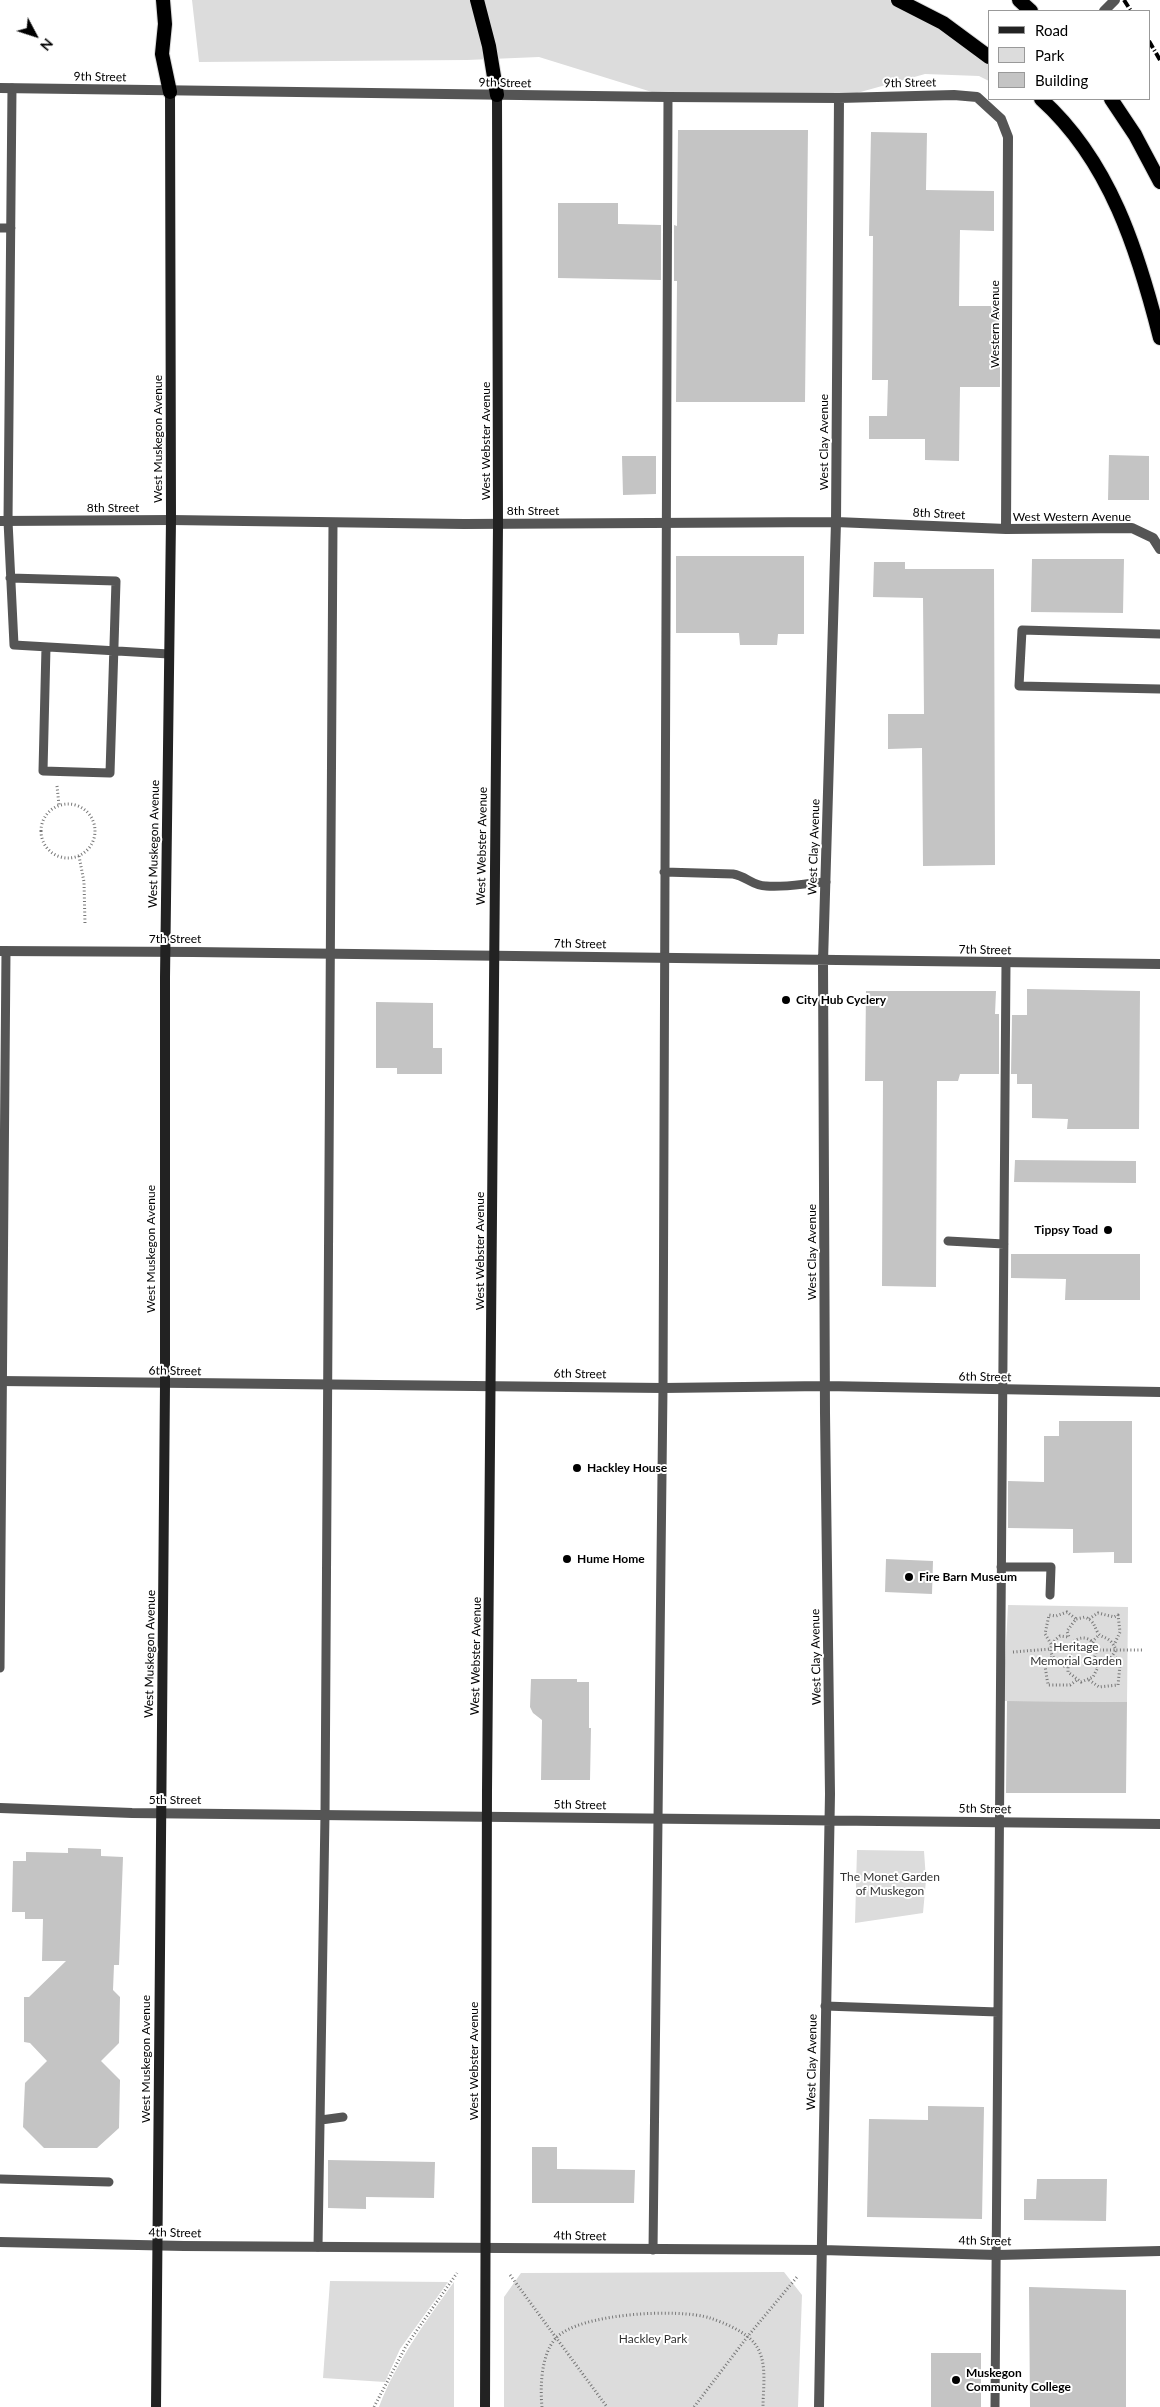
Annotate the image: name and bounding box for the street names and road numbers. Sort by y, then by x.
street label: 9th Street [74,69,126,85]
street label: 9th Street [479,75,531,91]
street label: 9th Street [884,75,936,91]
street label: Western Avenue [988,280,1002,368]
street label: West Muskegon Avenue [151,375,165,503]
street label: West Webster Avenue [479,382,493,500]
street label: West Clay Avenue [817,394,831,490]
street label: 8th Street [87,501,139,515]
street label: 8th Street [507,504,559,518]
street label: 8th Street [912,505,966,523]
street label: West Western Avenue [1013,510,1131,524]
street label: West Muskegon Avenue [146,780,162,908]
street label: West Webster Avenue [474,787,490,905]
street label: West Clay Avenue [805,799,823,895]
street label: 7th Street [149,932,201,946]
street label: 7th Street [554,936,606,952]
street label: 7th Street [959,942,1011,958]
street label: West Muskegon Avenue [144,1185,158,1313]
street label: West Webster Avenue [473,1192,487,1310]
street label: West Clay Avenue [805,1204,819,1300]
street label: 6th Street [149,1363,201,1379]
street label: 6th Street [554,1366,606,1382]
street label: 6th Street [959,1369,1011,1385]
street label: West Muskegon Avenue [142,1590,158,1718]
street label: West Webster Avenue [468,1597,484,1715]
street label: West Clay Avenue [808,1609,824,1705]
street label: 5th Street [149,1793,201,1807]
street label: 5th Street [554,1797,606,1813]
street label: 5th Street [959,1801,1011,1817]
street label: West Muskegon Avenue [139,1995,153,2123]
street label: West Webster Avenue [467,2002,481,2120]
street label: West Clay Avenue [804,2014,820,2110]
street label: 4th Street [149,2225,201,2241]
street label: 4th Street [554,2228,606,2244]
street label: 4th Street [959,2233,1011,2249]

